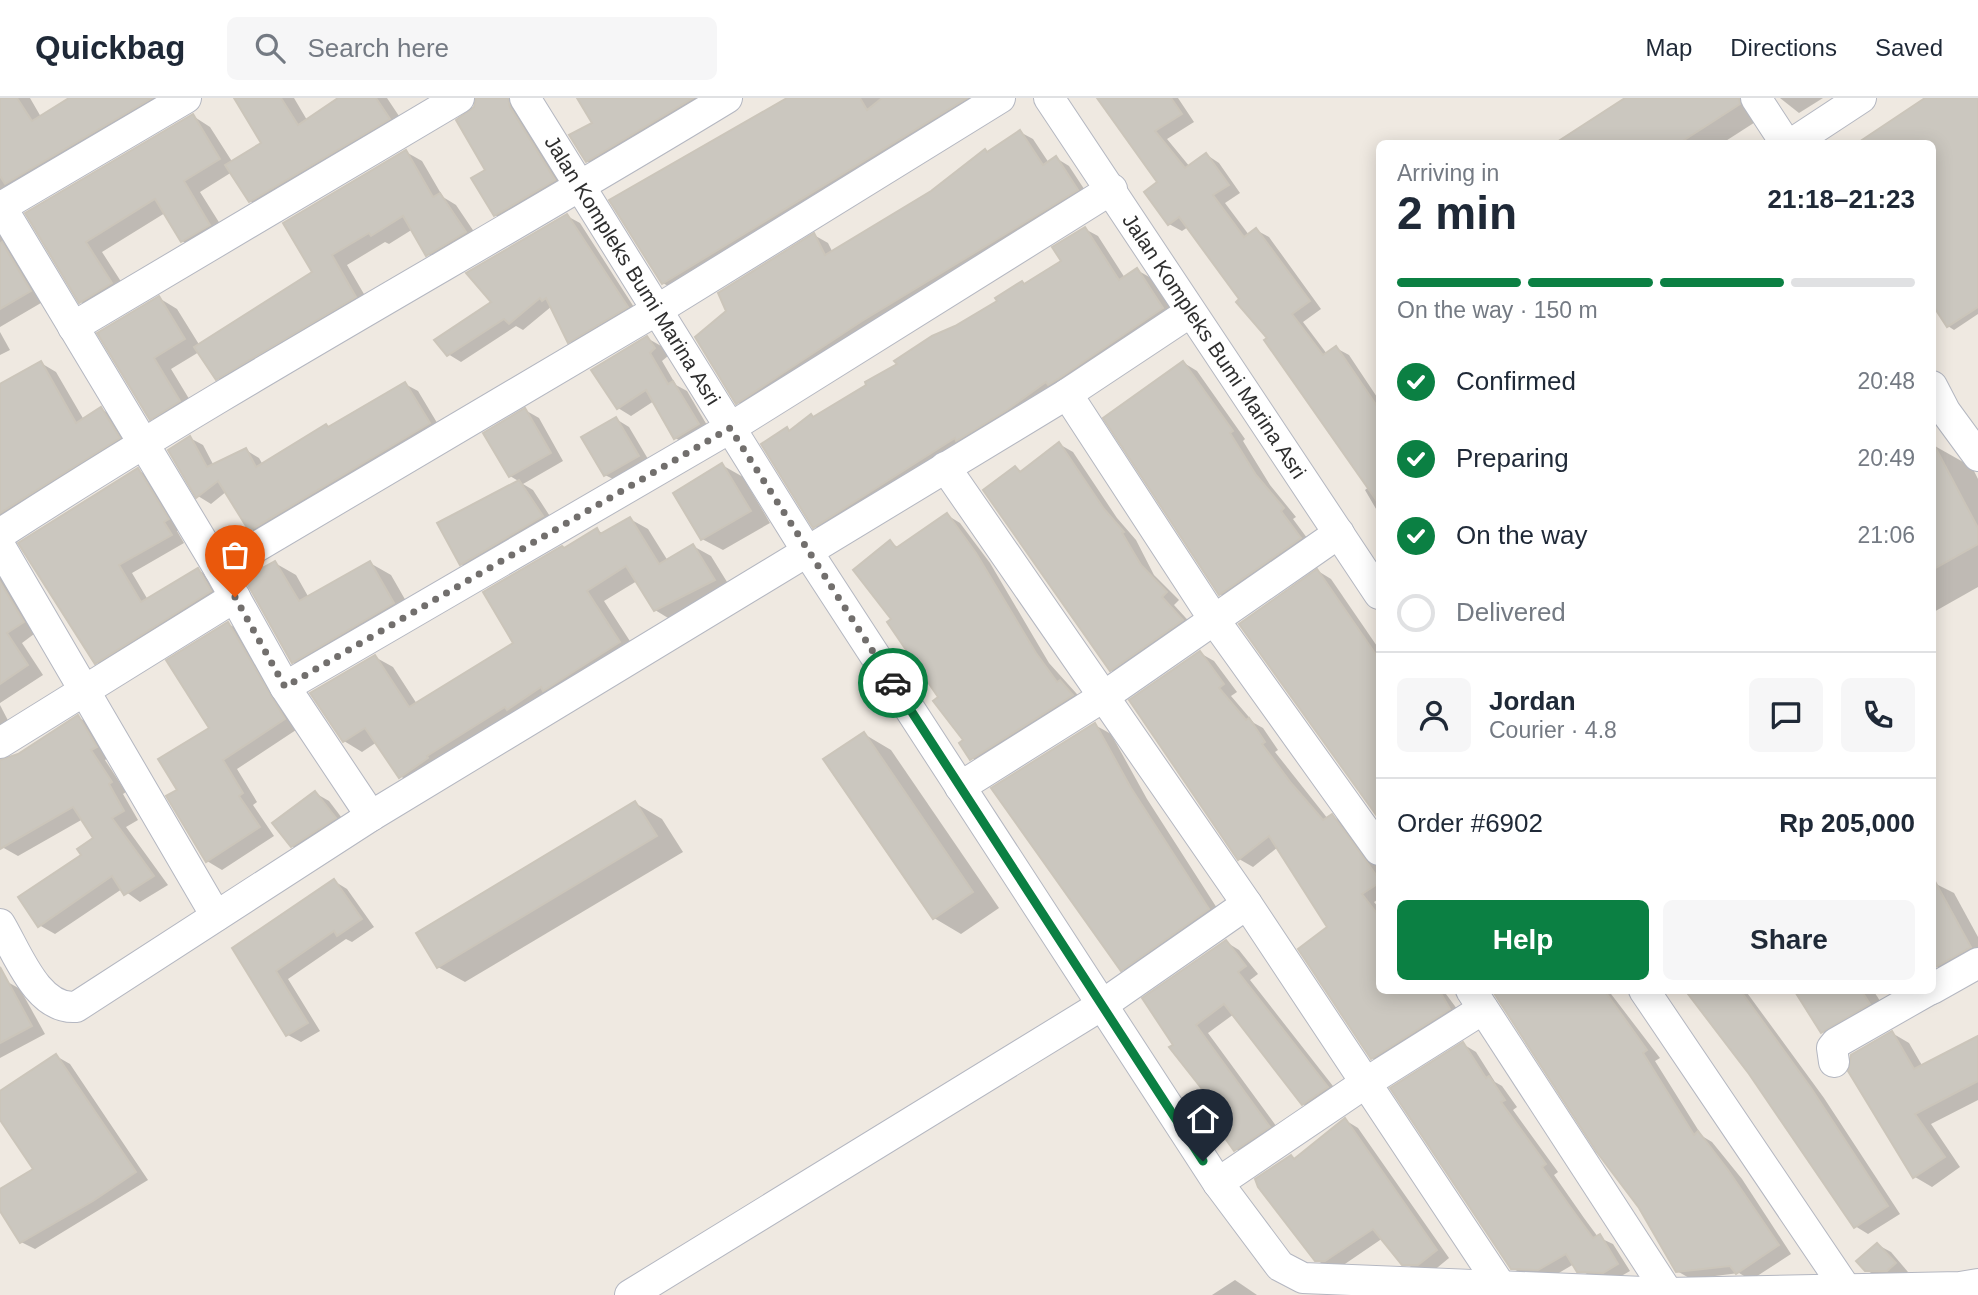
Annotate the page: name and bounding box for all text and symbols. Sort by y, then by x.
search box [227,17,717,80]
text: Quickbag [35,29,185,66]
icon: search [251,29,289,67]
text: Search here [307,33,449,63]
text: Map [1646,34,1692,61]
text: Directions [1730,34,1837,61]
text: Saved [1875,34,1943,61]
street label: Jalan Kompleks Bumi Marina Asri [540,131,725,409]
text: Arriving in [1397,160,1499,186]
text: 21:18–21:23 [1768,184,1915,214]
text: 2 min [1397,187,1517,239]
street label: Jalan Kompleks Bumi Marina Asri [1118,209,1311,482]
text: On the way · 150 m [1397,297,1598,323]
icon: check [1397,363,1435,401]
text: Confirmed [1456,366,1576,396]
text: 20:48 [1857,368,1915,394]
icon: check [1397,440,1435,478]
text: Preparing [1456,443,1569,473]
text: 20:49 [1857,445,1915,471]
icon: check [1397,517,1435,555]
text: On the way [1456,520,1588,550]
text: 21:06 [1857,522,1915,548]
pin [205,525,265,597]
icon: bag [216,536,254,574]
text: Delivered [1456,597,1566,627]
courier [858,648,928,718]
icon: car [874,664,912,702]
button: person [1397,678,1471,752]
button: chat [1749,678,1823,752]
button: phone [1841,678,1915,752]
text: Jordan [1489,686,1576,716]
text: Courier · 4.8 [1489,717,1617,743]
text: Order #6902 [1397,808,1543,838]
text: Rp 205,000 [1779,808,1915,838]
button: Help [1397,900,1649,980]
button: Share [1663,900,1915,980]
pin [1173,1089,1233,1161]
icon: home [1184,1100,1222,1138]

